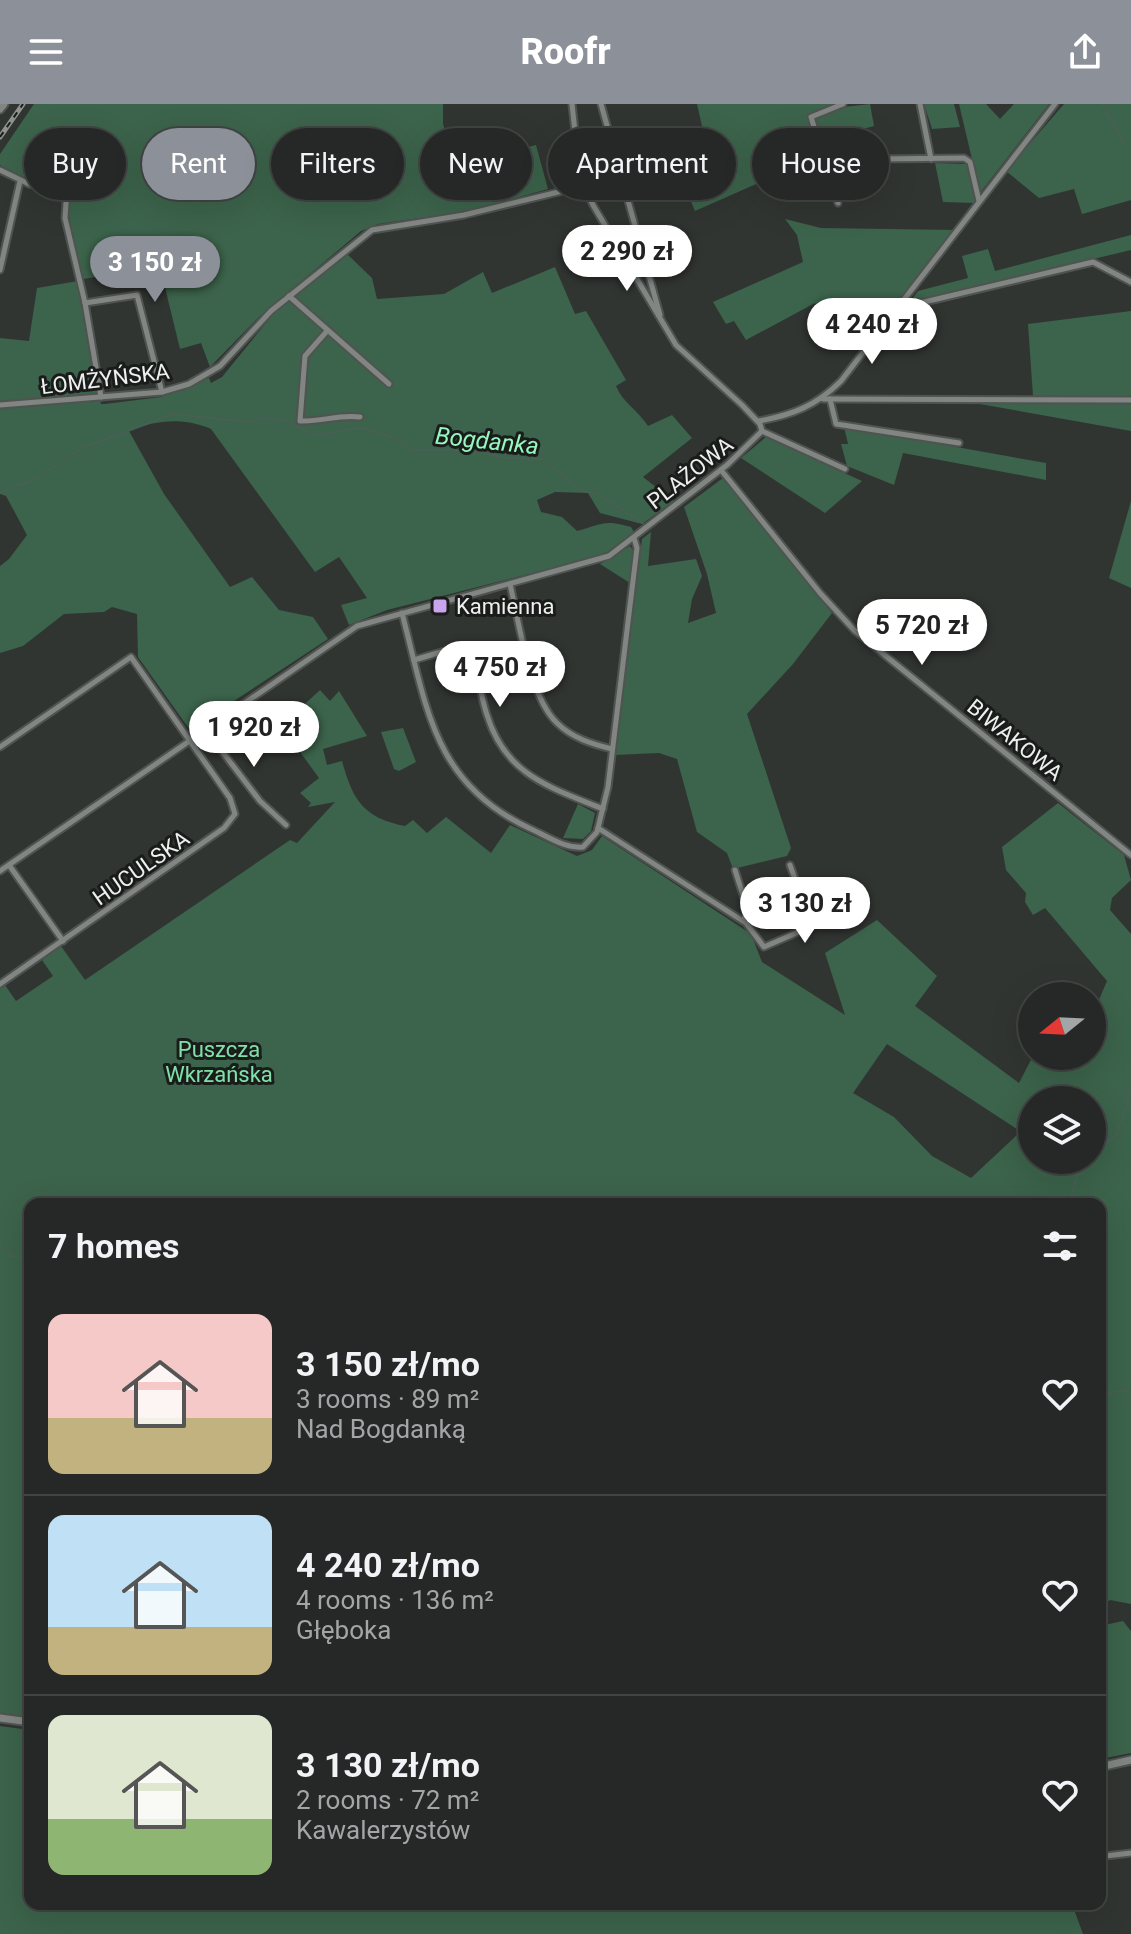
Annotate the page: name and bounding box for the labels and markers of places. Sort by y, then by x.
pin: 2 290 zł [544,225,710,293]
pin: 3 150 zł [72,236,238,304]
pin: 4 240 zł [789,298,955,366]
place label: Kamienna [456,594,554,619]
marker: Kamienna [431,597,449,615]
pin: 5 720 zł [839,599,1005,667]
pin: 4 750 zł [417,641,583,709]
pin: 1 920 zł [171,701,337,769]
pin: 3 130 zł [722,877,888,945]

